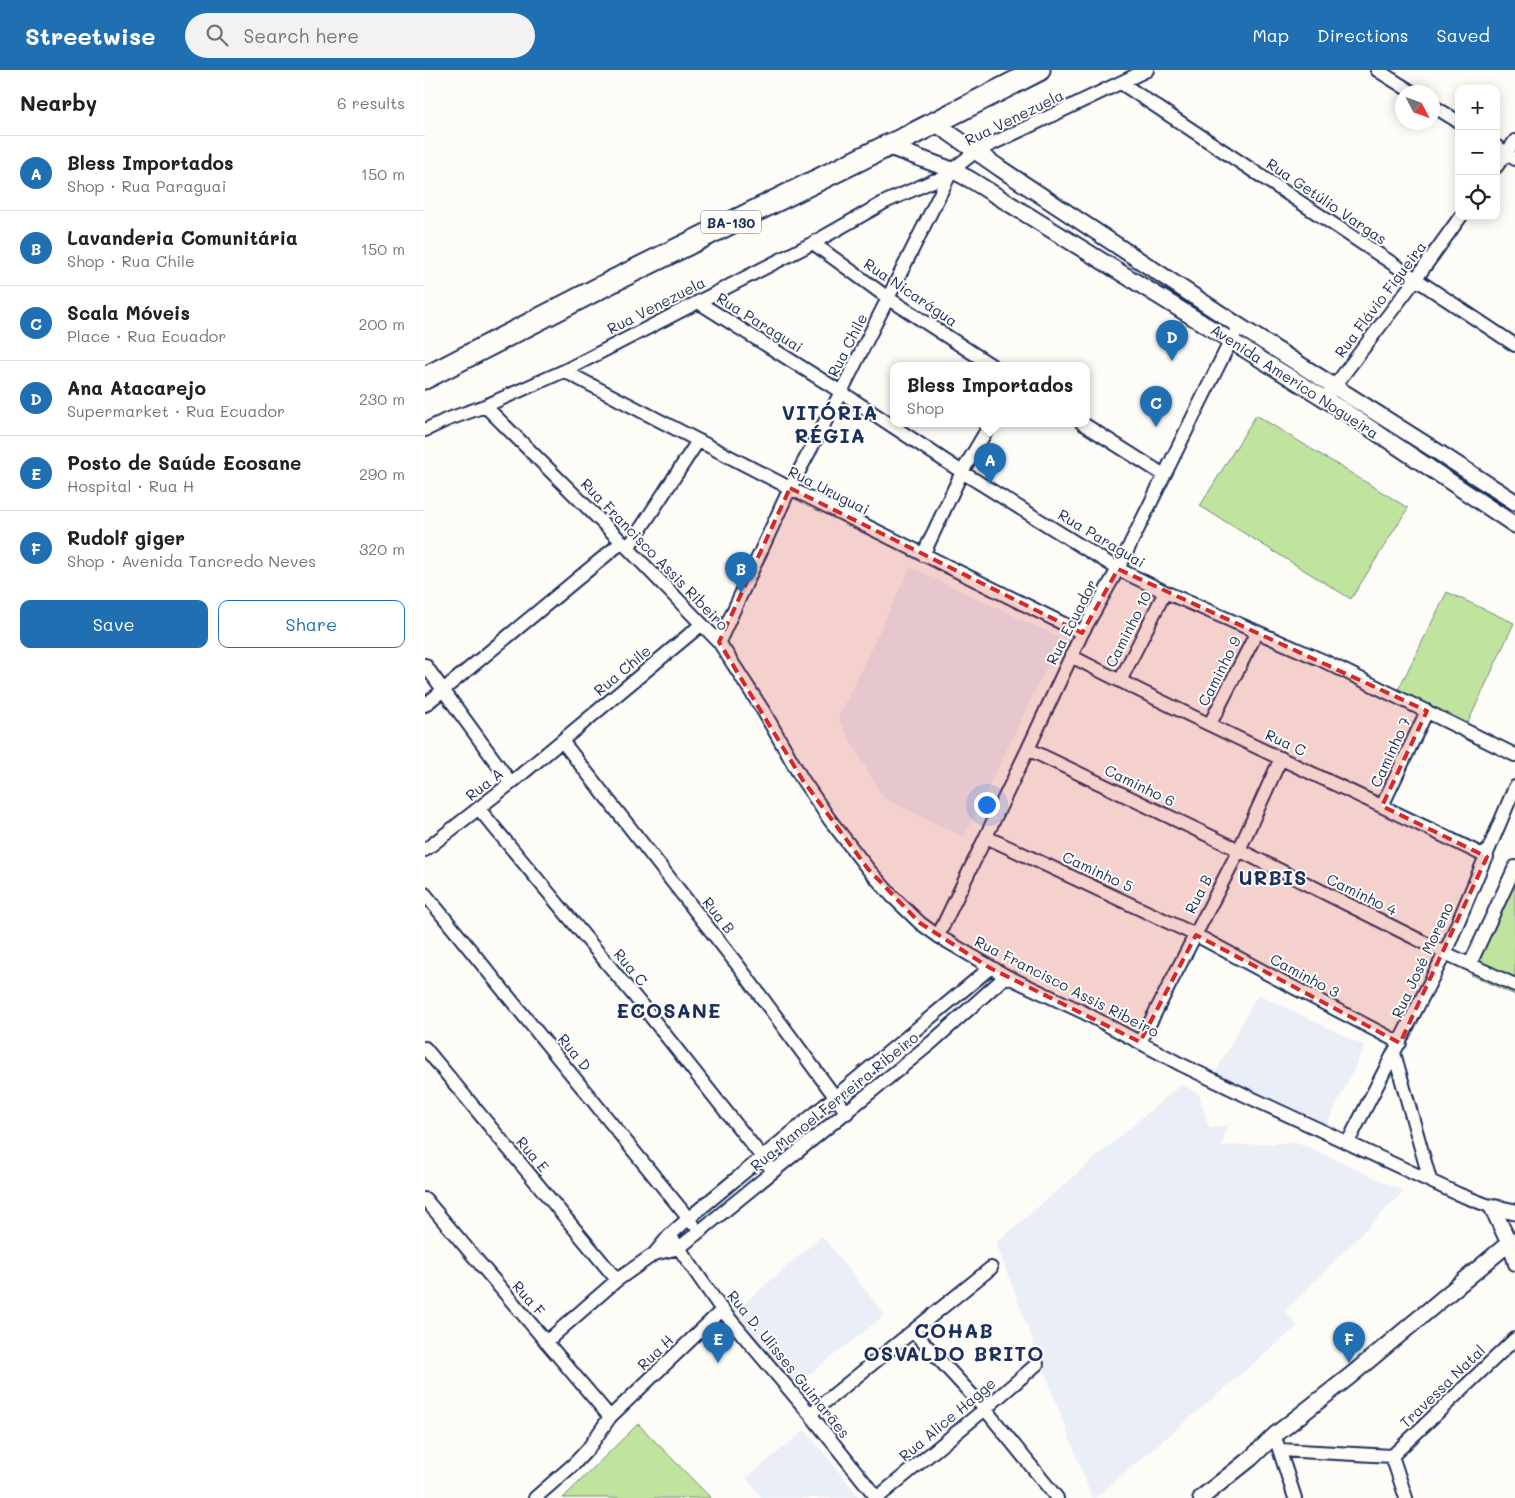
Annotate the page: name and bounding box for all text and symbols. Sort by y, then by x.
search box [185,13,535,58]
text: Streetwise [25,20,155,51]
icon: search [203,21,231,49]
text: Search here [243,23,359,48]
text: Map [1252,23,1289,47]
text: Directions [1317,23,1409,47]
text: Saved [1437,23,1490,47]
street label: Rua Venezuela [961,84,1067,150]
north arrow [1395,85,1440,130]
map controls [1455,85,1500,220]
button: + [1455,85,1500,130]
text: Nearby [20,89,97,116]
text: 6 results [337,92,405,113]
button: − [1455,130,1500,175]
text: Bless Importados [67,150,234,175]
street label: Rua Getúlio Vargas [1263,153,1391,249]
text: A [30,163,42,184]
text: 150 m [361,163,405,184]
text: Shop · Rua Paraguai [67,175,226,196]
button: locate [1455,175,1500,220]
road number: BA-130 [701,210,761,233]
text: Lavanderia Comunitária [67,225,298,250]
street label: Rua Flávio Figueira [1330,237,1430,361]
text: B [31,238,41,259]
text: 150 m [361,238,405,259]
text: Shop · Rua Chile [67,250,195,271]
street label: Rua Nicarágua [860,253,962,331]
street label: Rua Venezuela [604,272,708,338]
street label: Rua Paraguai [713,287,807,357]
text: Scala Móveis [67,300,190,325]
street label: Rua Chile [822,310,872,380]
text: C [30,313,42,334]
text: 200 m [358,313,405,334]
street label: Avenida Americo Nogueira [1207,319,1383,443]
pin: D [1156,320,1188,361]
text: Place · Rua Ecuador [67,325,226,346]
popup [890,362,1090,427]
text: Bless Importados [907,372,1073,397]
text: Ana Atacarejo [67,375,206,400]
pin: C [1140,386,1172,427]
text: D [30,388,42,409]
text: 230 m [359,388,405,409]
text: Shop [907,397,944,418]
district label: VITÓRIA RÉGIA [782,399,878,448]
text: Supermarket · Rua Ecuador [67,400,285,421]
pin: A [974,443,1006,484]
text: Posto de Saúde Ecosane [67,450,301,475]
street label: Rua Uruguai [785,461,873,519]
text: E [31,463,41,484]
text: 290 m [359,463,405,484]
street label: Rua Francisco Assis Ribeiro [577,474,733,635]
text: Hospital · Rua H [67,475,194,496]
street label: Rua Paraguai [1055,504,1149,572]
text: Rudolf giger [67,525,185,550]
text: F [31,538,41,559]
text: 320 m [359,538,405,559]
text: Shop · Avenida Tancredo Neves [67,550,316,571]
pin: B [725,552,757,593]
street label: Rua Ecuador [1041,576,1101,668]
street label: Caminho 10 [1100,587,1156,671]
button: Save [20,600,208,648]
button: Share [218,600,405,648]
street label: Caminho 9 [1193,633,1245,709]
street label: Rua Chile [589,640,655,700]
street label: Caminho 7 [1365,714,1415,790]
street label: Rua C [1262,724,1310,760]
street label: Caminho 6 [1101,759,1179,811]
street label: Rua A [461,763,507,805]
your location [974,792,1000,818]
street label: Caminho 5 [1059,846,1137,896]
district label: URBIS [1238,864,1308,890]
street label: Caminho 4 [1324,868,1401,920]
street label: Rua B [1180,871,1216,917]
street label: Rua B [698,893,740,937]
street label: Rua José Moreno [1386,899,1458,1021]
street label: Rua Francisco Assis Ribeiro [971,931,1163,1041]
street label: Rua C [610,944,653,990]
street label: Caminho 3 [1267,948,1343,1002]
district label: ECOSANE [616,997,722,1023]
street label: Rua Manoel Ferreira Ribeiro [746,1027,922,1175]
street label: Rua D [554,1029,596,1075]
street label: Rua E [512,1132,554,1176]
street label: Rua F [508,1276,550,1320]
street label: Rua D. Ulisses Guimarães [723,1286,855,1442]
district label: COHAB OSVALDO BRITO [864,1317,1044,1366]
pin: E [702,1322,734,1363]
pin: F [1333,1322,1365,1363]
street label: Rua H [633,1330,677,1374]
street label: Travessa Natal [1395,1340,1489,1432]
street label: Rua Alice Hagge [894,1373,1000,1465]

